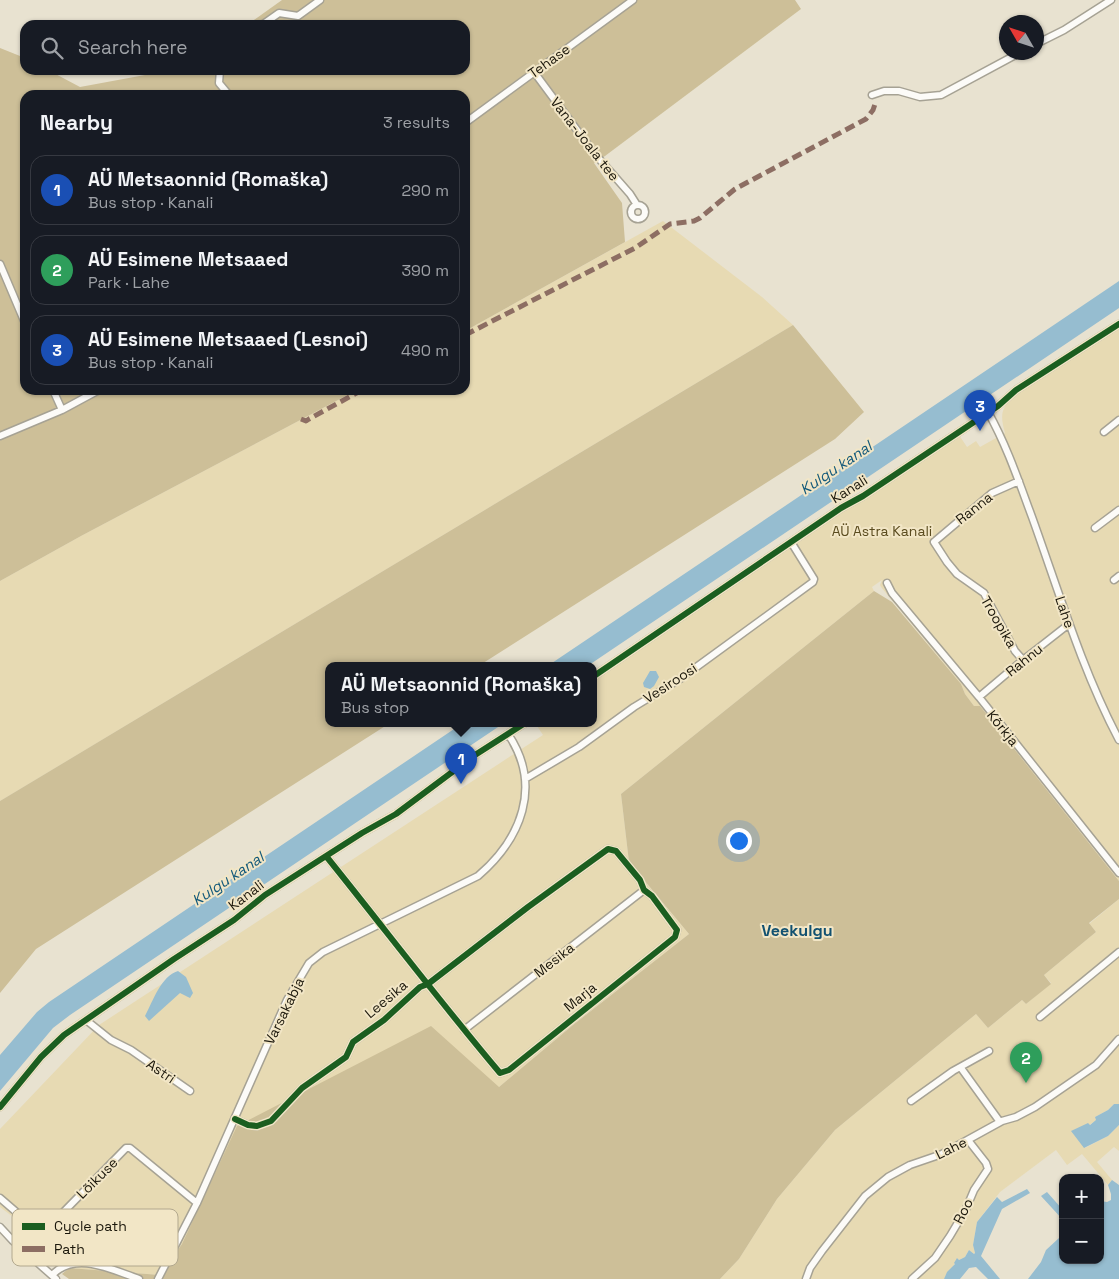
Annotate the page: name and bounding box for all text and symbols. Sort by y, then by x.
north arrow [999,15,1044,60]
search box [20,20,470,75]
icon: search [38,34,66,62]
text: Search here [78,35,188,60]
street label: Tehase [525,40,573,82]
street label: Vana-Joala tee [547,93,623,185]
text: Nearby [40,109,113,136]
text: 3 results [383,112,450,133]
text: AÜ Metsaonnid (Romaška) [88,167,328,192]
text: 1 [53,180,61,201]
text: 290 m [401,180,449,201]
text: Bus stop · Kanali [88,192,213,213]
text: AÜ Esimene Metsaaed [88,247,289,272]
text: 2 [52,260,62,281]
text: 390 m [401,260,449,281]
text: Park · Lahe [88,272,170,293]
text: AÜ Esimene Metsaaed (Lesnoi) [88,327,368,352]
text: 3 [52,340,62,361]
text: 490 m [401,340,449,361]
text: Bus stop · Kanali [88,352,213,373]
pin: 3 [964,390,996,431]
water label: Kulgu kanal [796,435,877,499]
street label: Kanali [827,471,871,507]
street label: Ranna [952,488,996,528]
park label: AÜ Astra Kanali [832,522,932,540]
street label: Troopika [977,593,1021,651]
street label: Lahe [1051,594,1079,630]
street label: Rahnu [1002,640,1046,680]
street label: Vesiroosi [640,659,700,707]
popup [325,662,597,727]
text: AÜ Metsaonnid (Romaška) [341,672,581,697]
text: Bus stop [341,697,409,718]
street label: Kõrkja [983,706,1023,750]
pin: 1 [445,743,477,784]
your location [726,828,752,854]
water label: Kulgu kanal [188,846,269,910]
street label: Kanali [225,876,267,914]
district label: Veekulgu [761,920,833,941]
street label: Mesika [530,939,578,981]
street label: Varsakabja [260,974,308,1048]
street label: Leesika [361,976,411,1022]
street label: Marja [560,978,600,1016]
pin: 2 [1010,1042,1042,1083]
street label: Astri [143,1055,179,1087]
street label: Lahe [932,1133,970,1163]
street label: Lõikuse [72,1153,122,1203]
map controls [1059,1174,1104,1264]
button: + [1059,1174,1104,1219]
street label: Roo [949,1195,977,1227]
legend [12,1209,178,1266]
text: Cycle path [54,1217,127,1235]
button: − [1059,1219,1104,1264]
text: Path [54,1240,85,1258]

